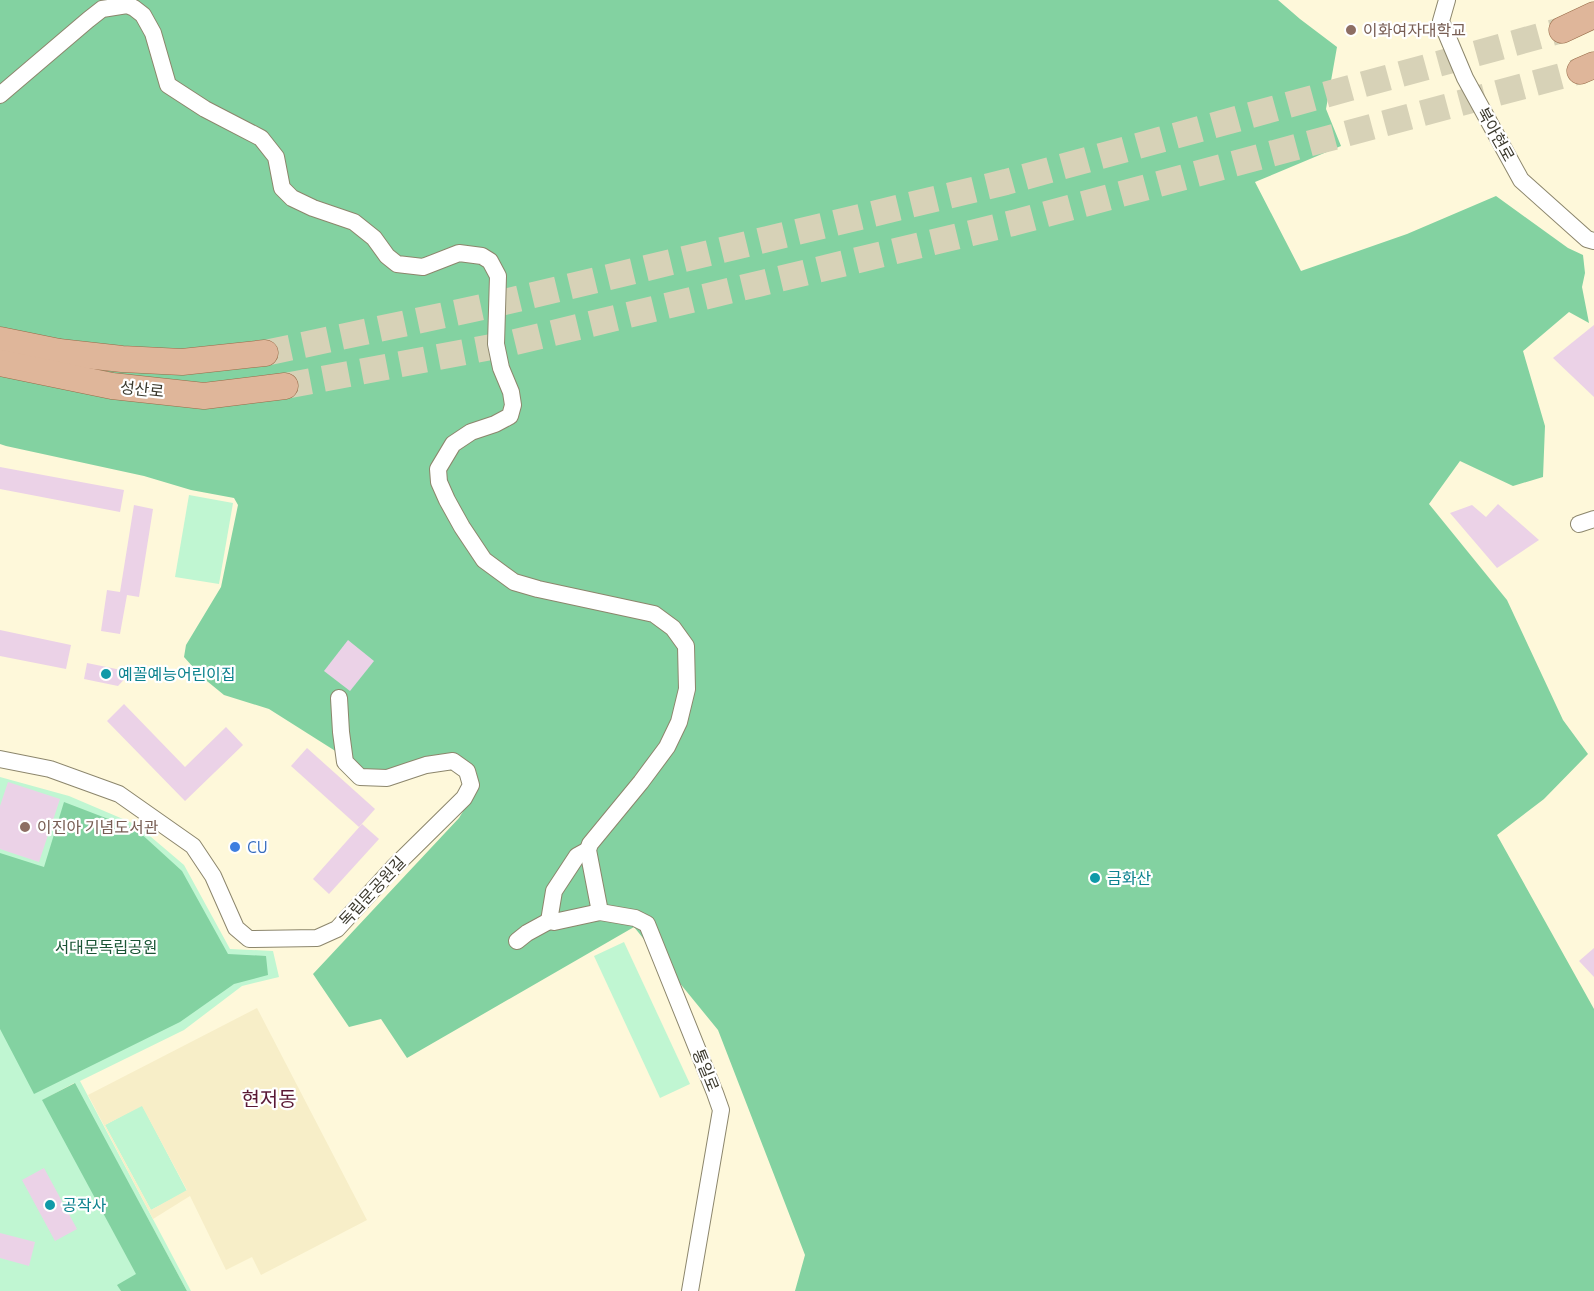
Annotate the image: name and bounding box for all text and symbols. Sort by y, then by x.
place label: 이화여자대학교 [1363,21,1466,39]
marker: 이화여자대학교 [1344,23,1358,37]
street label: 북아현로 [1474,104,1518,164]
street label: 성산로 [119,378,165,400]
place label: 예꼴예능어린이집 [118,665,236,683]
marker: 예꼴예능어린이집 [99,667,113,681]
place label: 이진아 기념도서관 [37,818,159,836]
marker: 이진아 기념도서관 [18,820,32,834]
place label: CU [247,838,268,856]
marker: CU [228,840,242,854]
street label: 독립문공원길 [335,853,409,929]
place label: 금화산 [1107,869,1151,887]
marker: 금화산 [1088,871,1102,885]
park label: 서대문독립공원 [54,938,158,956]
street label: 통일로 [689,1046,723,1094]
district label: 현저동 [241,1087,297,1110]
place label: 공작사 [62,1196,106,1214]
marker: 공작사 [43,1198,57,1212]

